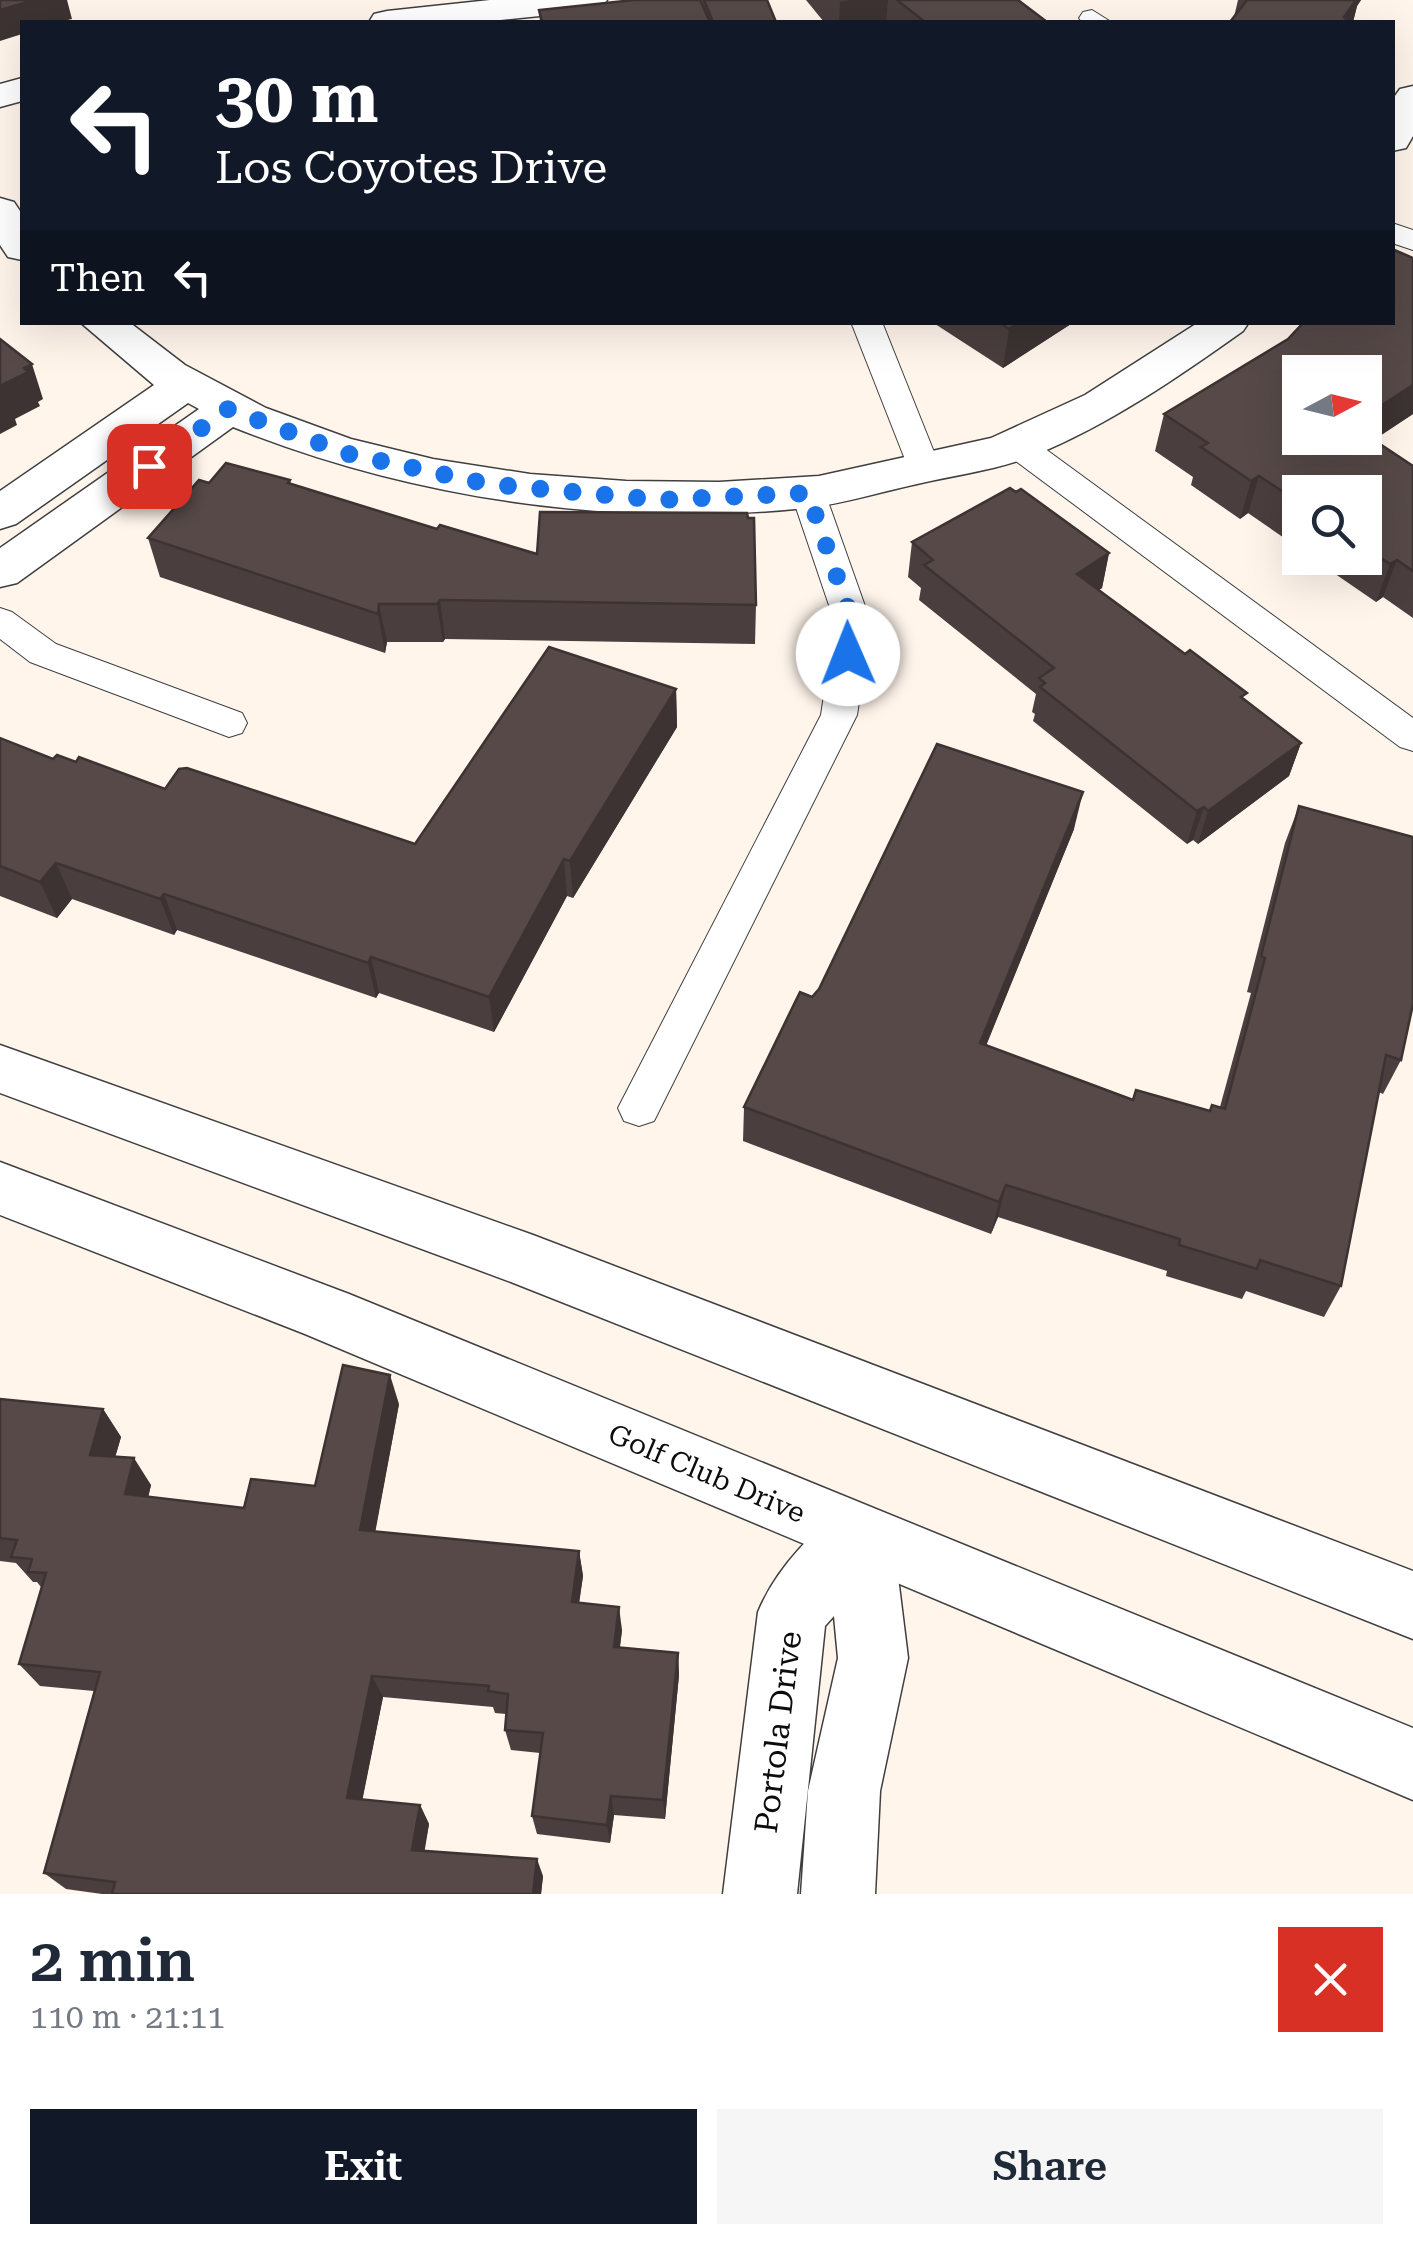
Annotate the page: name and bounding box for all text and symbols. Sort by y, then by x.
text: 30 m [215,57,379,139]
icon: left [50,60,180,190]
text: Los Coyotes Drive [215,141,607,194]
icon: left [165,250,220,305]
text: Then [50,256,145,300]
north arrow [1282,355,1382,455]
map controls [1282,355,1382,575]
pin [107,424,192,509]
icon: arrive [122,439,177,494]
button: search [1282,475,1382,575]
position arrow [796,602,900,706]
street label: Golf Club Drive [603,1417,810,1530]
street label: Portola Drive [747,1629,809,1835]
text: 2 min [30,1925,195,1996]
button: close [1278,1927,1383,2032]
text: 110 m · 21:11 [30,1998,225,2036]
button: Exit [30,2109,697,2224]
button: Share [717,2109,1383,2224]

